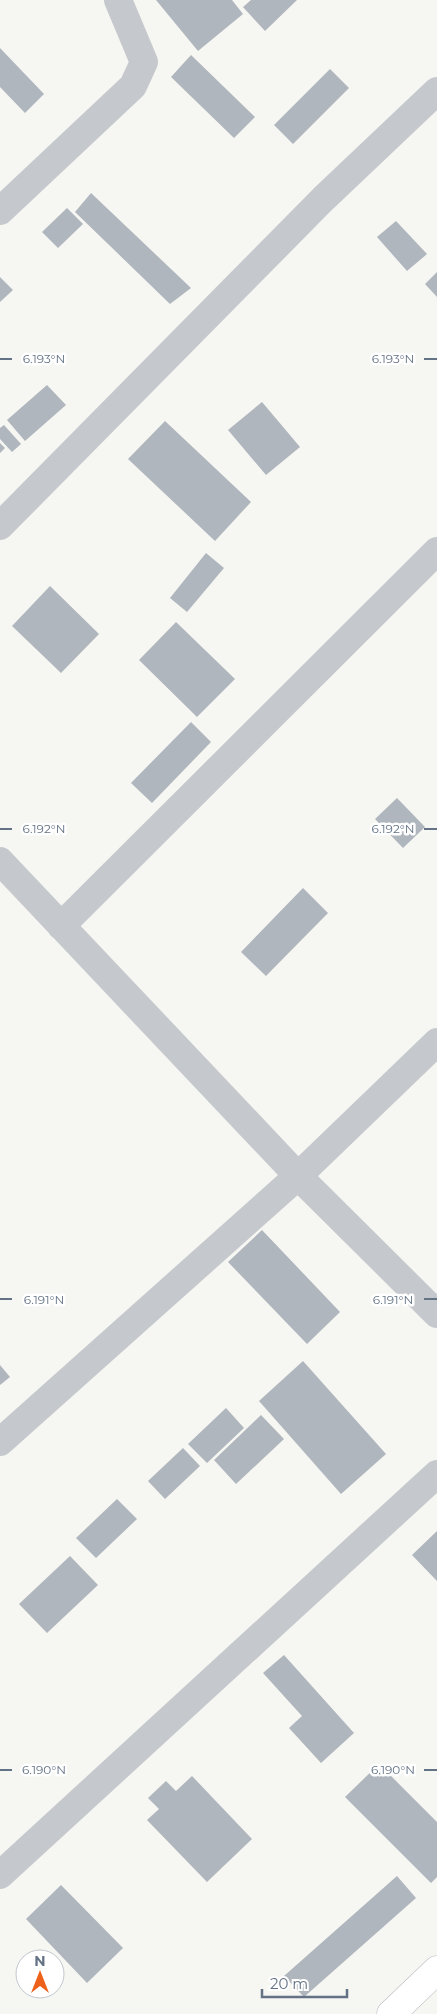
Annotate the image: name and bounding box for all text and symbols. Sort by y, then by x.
text: 6.193°N [23,351,65,366]
text: 6.193°N [372,351,414,366]
text: 6.192°N [22,821,66,836]
text: 6.192°N [371,821,415,836]
text: 6.191°N [24,1292,64,1307]
text: 6.191°N [373,1292,413,1307]
text: 6.190°N [22,1762,66,1777]
text: 6.190°N [371,1762,415,1777]
north arrow [15,1949,65,1999]
text: N [34,1952,46,1970]
scale bar [262,1966,347,1998]
text: 20 m [270,1974,308,1993]

